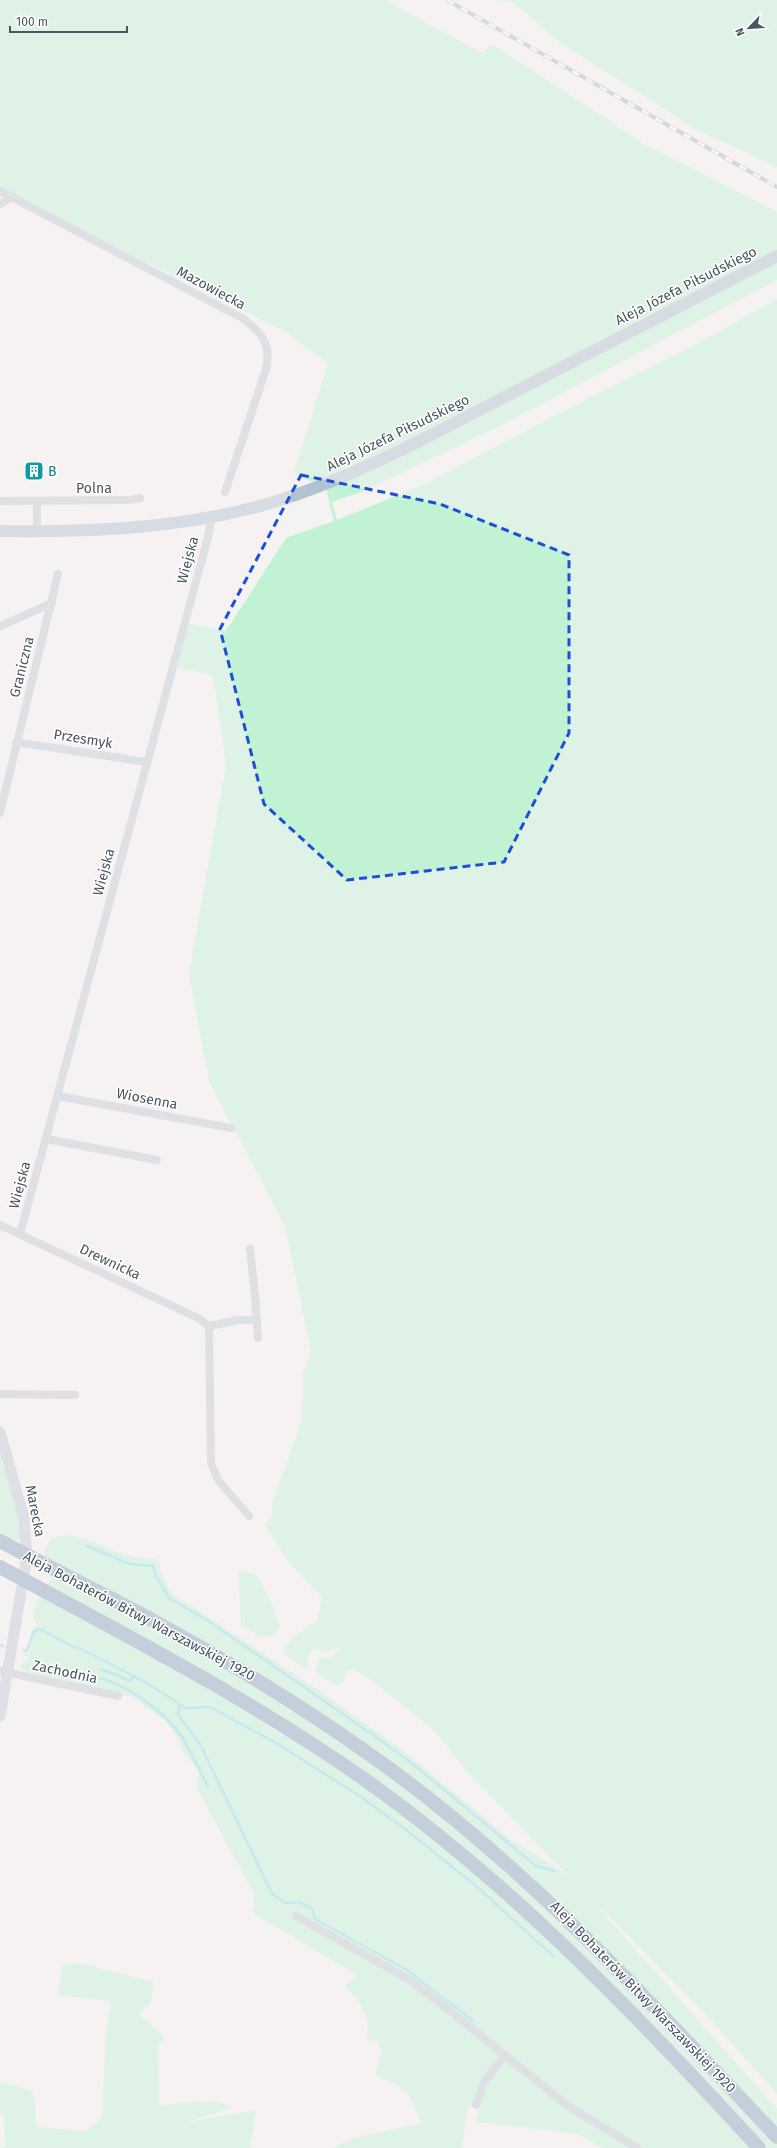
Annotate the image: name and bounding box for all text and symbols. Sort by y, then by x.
scale bar [10,8,127,34]
north arrow [729,8,769,48]
text: 100 m [16,15,48,29]
text: N [733,26,748,38]
street label: Aleja Józefa Piłsudskiego [612,243,760,329]
street label: Mazowiecka [174,263,248,313]
street label: Aleja Józefa Piłsudskiego [324,391,472,475]
building icon: B [23,460,45,482]
place label: B [48,463,57,480]
street label: Polna [76,480,112,497]
street label: Wiejska [174,535,202,585]
street label: Graniczna [6,635,38,699]
street label: Przesmyk [52,726,114,752]
street label: Wiejska [90,847,118,897]
street label: Wiosenna [115,1085,179,1113]
street label: Wiejska [6,1160,34,1210]
street label: Drewnicka [77,1241,143,1283]
street label: Marecka [22,1484,48,1538]
street label: Aleja Bohaterów Bitwy Warszawskiej 1920 [20,1548,258,1685]
street label: Zachodnia [31,1657,99,1687]
street label: Aleja Bohaterów Bitwy Warszawskiej 1920 [547,1898,739,2096]

